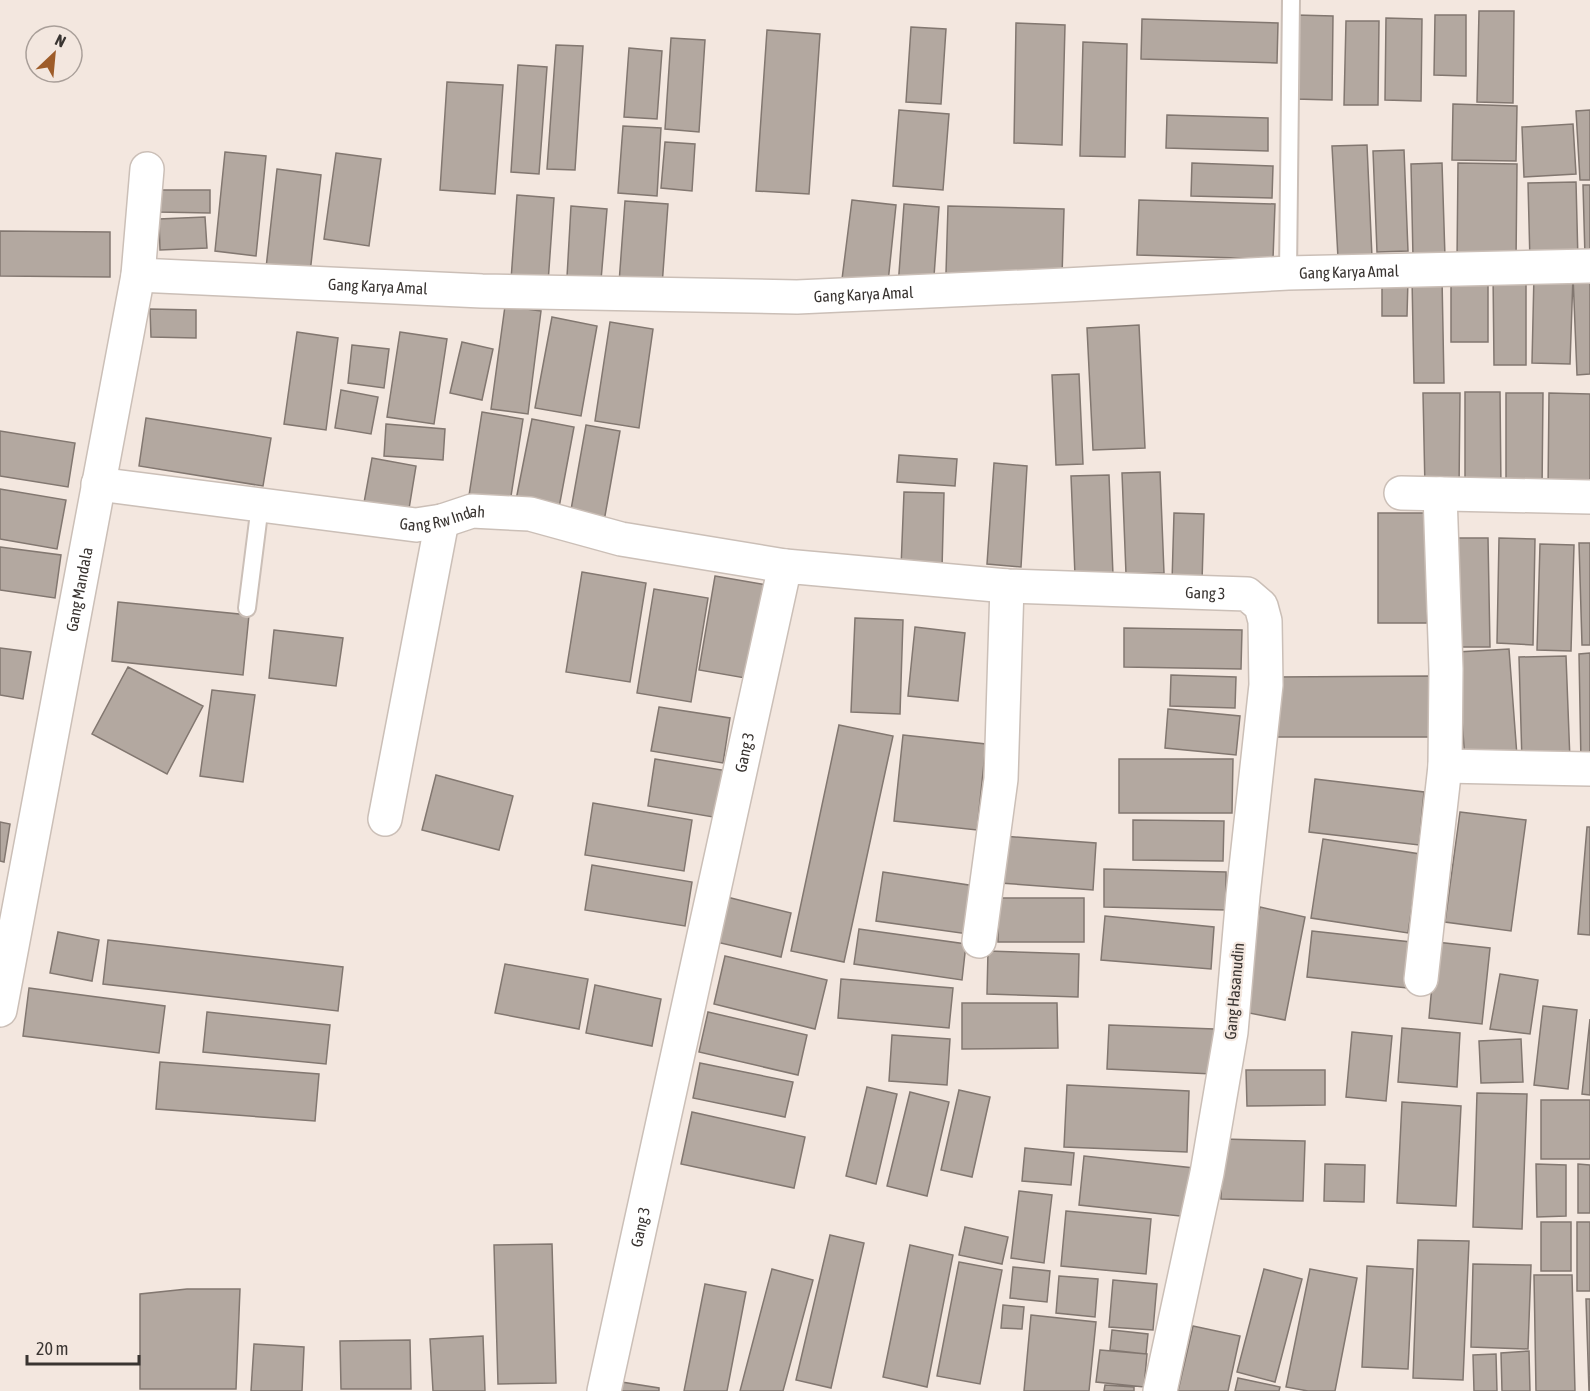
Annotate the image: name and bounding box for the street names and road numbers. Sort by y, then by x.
street label: Gang Karya Amal [1299,261,1400,282]
street label: Gang Karya Amal [328,275,429,297]
street label: Gang Karya Amal [813,283,914,305]
street label: Gang Rw Indah [399,502,486,534]
street label: Gang Mandala [62,546,96,633]
street label: Gang 3 [1185,583,1226,603]
street label: Gang 3 [731,731,757,774]
street label: Gang Hasanudin [1221,942,1248,1040]
street label: Gang 3 [627,1205,653,1249]

